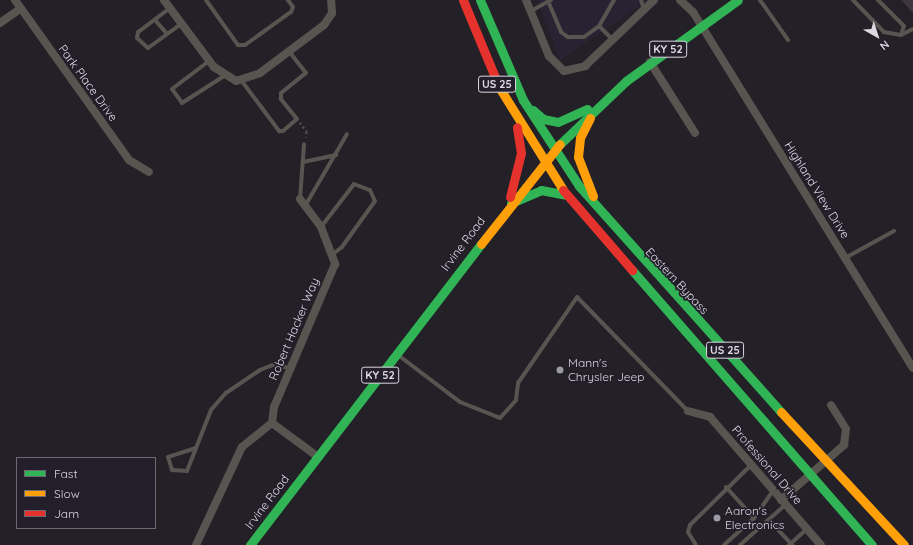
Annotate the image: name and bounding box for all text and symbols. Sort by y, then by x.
north arrow [857,16,897,56]
text: N [877,37,892,53]
road number: KY 52 [649,40,687,58]
street label: Park Place Drive [55,42,121,124]
road number: US 25 [478,75,516,93]
street label: Highland View Drive [781,139,853,241]
street label: Irvine Road [438,214,488,274]
street label: Eastern Bypass [642,245,712,317]
street label: Robert Hacker Way [266,276,322,382]
road number: US 25 [706,341,744,359]
place label: Mann's Chrysler Jeep [568,356,645,384]
marker: Mann's Chrysler Jeep [555,365,565,375]
road number: KY 52 [361,366,399,384]
street label: Professional Drive [729,423,805,507]
legend [16,457,156,529]
text: Fast [54,466,78,481]
street label: Irvine Road [242,472,292,532]
text: Slow [54,486,80,501]
place label: Aaron's Electronics [725,504,784,532]
text: Jam [54,506,79,521]
marker: Aaron's Electronics [712,513,722,523]

